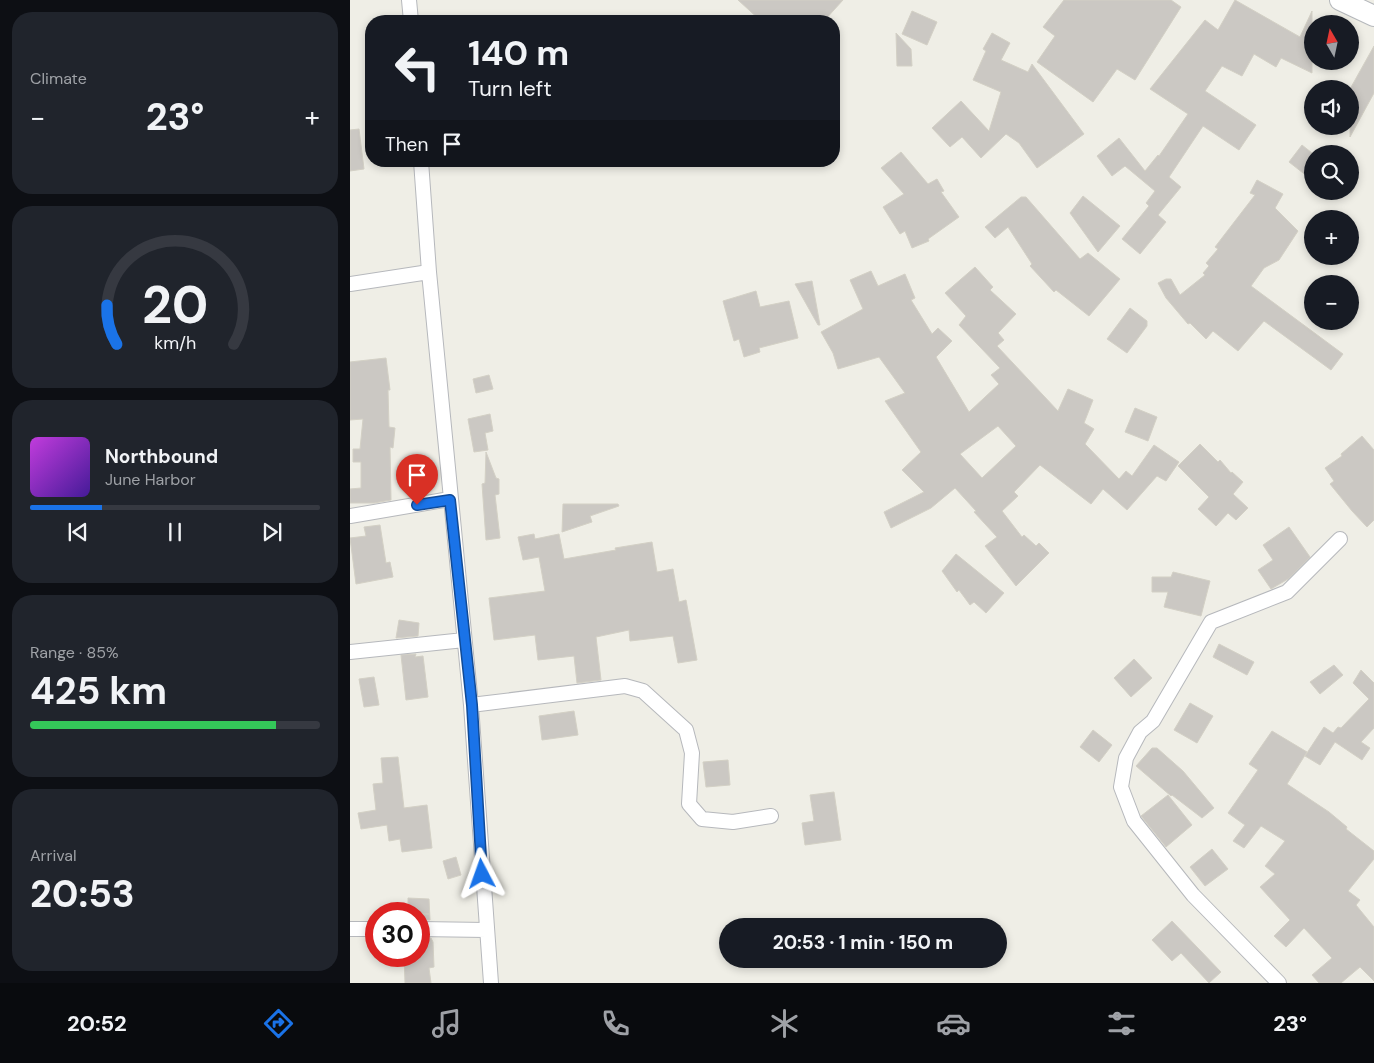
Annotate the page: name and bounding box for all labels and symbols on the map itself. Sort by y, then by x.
north arrow [1304,15,1359,70]
pin [396,454,438,505]
position arrow [455,847,507,899]
speed limit sign: 30 [365,902,430,967]

